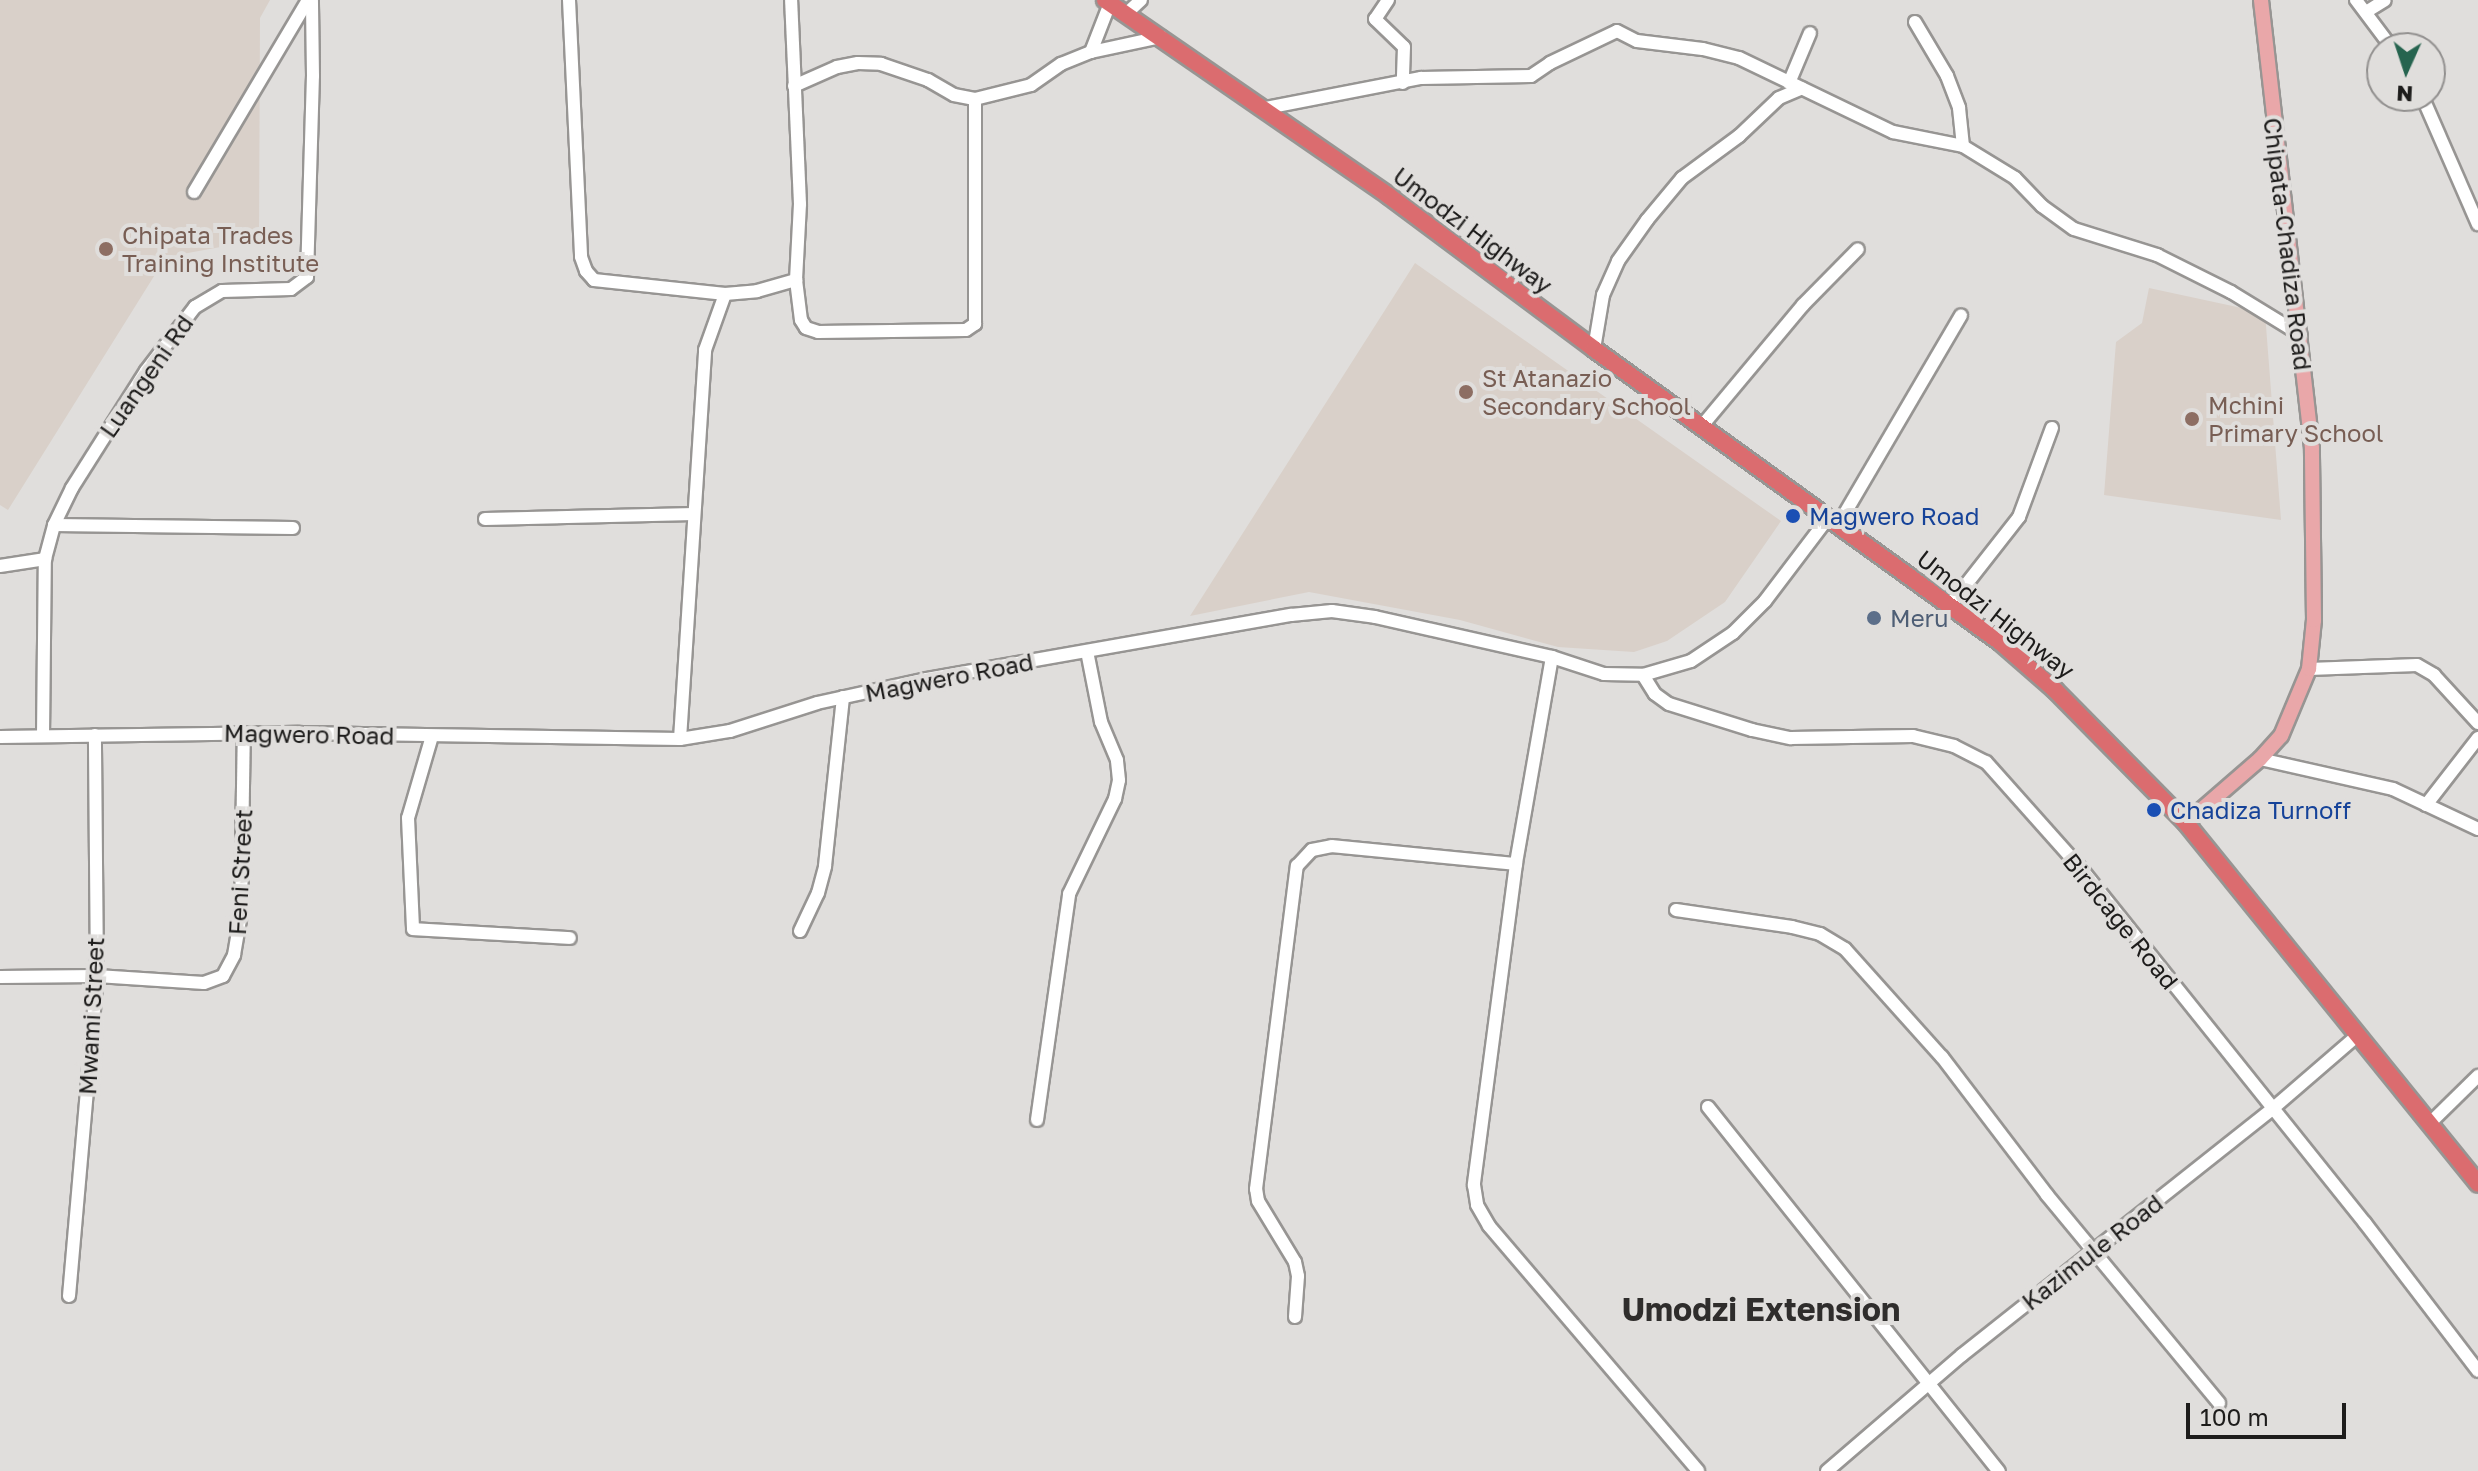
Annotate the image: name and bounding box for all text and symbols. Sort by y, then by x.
north arrow [2366,32,2446,112]
text: N [2396,81,2414,108]
street label: Chipata-Chadiza Road [2258,116,2318,372]
street label: Umodzi Highway [1388,161,1558,299]
place label: Chipata Trades Training Institute [122,221,319,277]
marker: Chipata Trades Training Institute [97,240,115,258]
street label: Luangeni Rd [93,309,199,443]
place label: St Atanazio Secondary School [1482,364,1691,420]
marker: St Atanazio Secondary School [1457,383,1475,401]
place label: Mchini Primary School [2208,391,2384,447]
marker: Mchini Primary School [2183,410,2201,428]
place label: Magwero Road [1809,502,1979,530]
marker: Magwero Road [1784,507,1802,525]
street label: Umodzi Highway [1911,544,2081,684]
place label: Meru [1890,604,1948,632]
marker: Meru [1865,609,1883,627]
street label: Magwero Road [863,647,1035,707]
street label: Magwero Road [224,718,394,750]
place label: Chadiza Turnoff [2170,796,2351,824]
marker: Chadiza Turnoff [2145,801,2163,819]
street label: Feni Street [222,808,258,936]
street label: Birdcage Road [2057,847,2185,995]
street label: Mwami Street [72,936,110,1096]
street label: Kazimule Road [2016,1188,2168,1316]
district label: Umodzi Extension [1622,1290,1900,1328]
scale bar [2190,1387,2350,1437]
text: 100 m [2200,1402,2269,1431]

